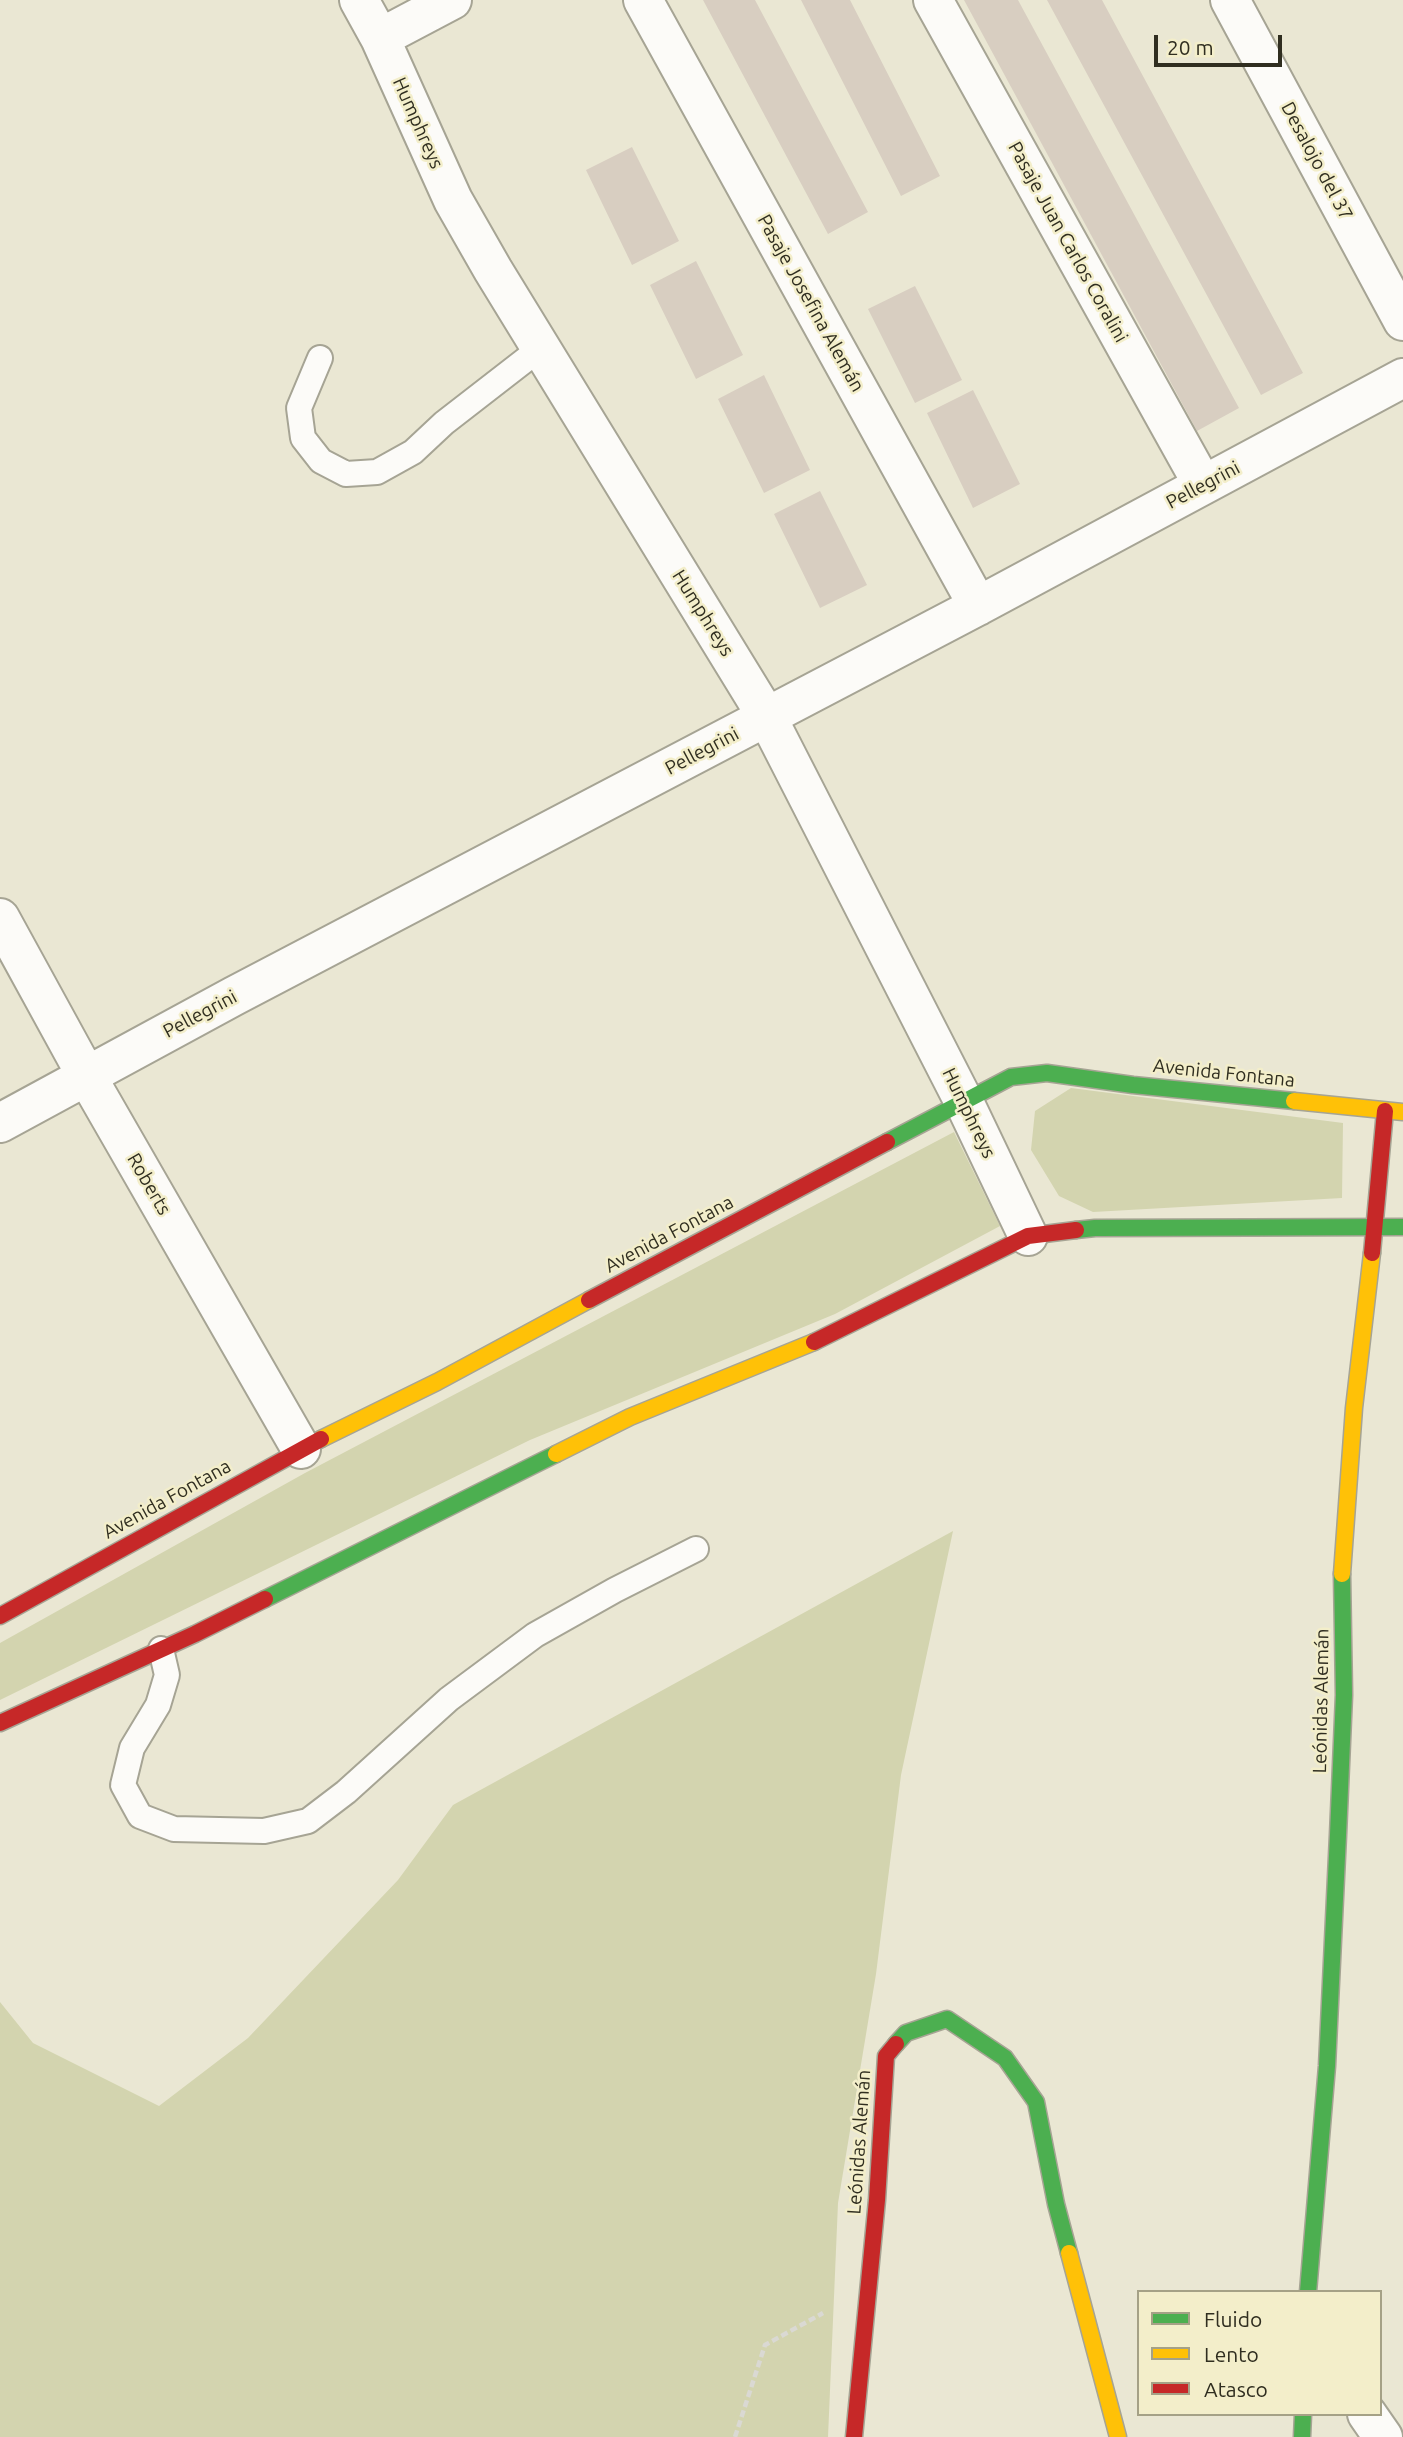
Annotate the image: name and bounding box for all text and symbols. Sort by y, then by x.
scale bar [1158,21,1286,65]
text: 20 m [1167,35,1214,59]
street label: Humphreys [388,74,448,172]
street label: Desalojo del 37 [1276,98,1358,224]
street label: Pasaje Juan Carlos Coralini [1003,138,1133,346]
street label: Pasaje Josefina Alemán [753,210,869,396]
street label: Pellegrini [1162,456,1244,514]
street label: Humphreys [667,566,739,660]
street label: Pellegrini [661,722,743,780]
street label: Pellegrini [159,985,241,1043]
street label: Avenida Fontana [1152,1054,1296,1092]
street label: Humphreys [937,1064,1001,1162]
street label: Roberts [122,1149,176,1219]
street label: Avenida Fontana [601,1191,737,1277]
street label: Avenida Fontana [99,1455,235,1543]
street label: Leónidas Alemán [1308,1628,1334,1774]
street label: Leónidas Alemán [843,2069,875,2215]
legend [1137,2290,1382,2416]
text: Fluido [1204,2307,1262,2331]
text: Lento [1204,2342,1259,2366]
text: Atasco [1204,2377,1268,2401]

